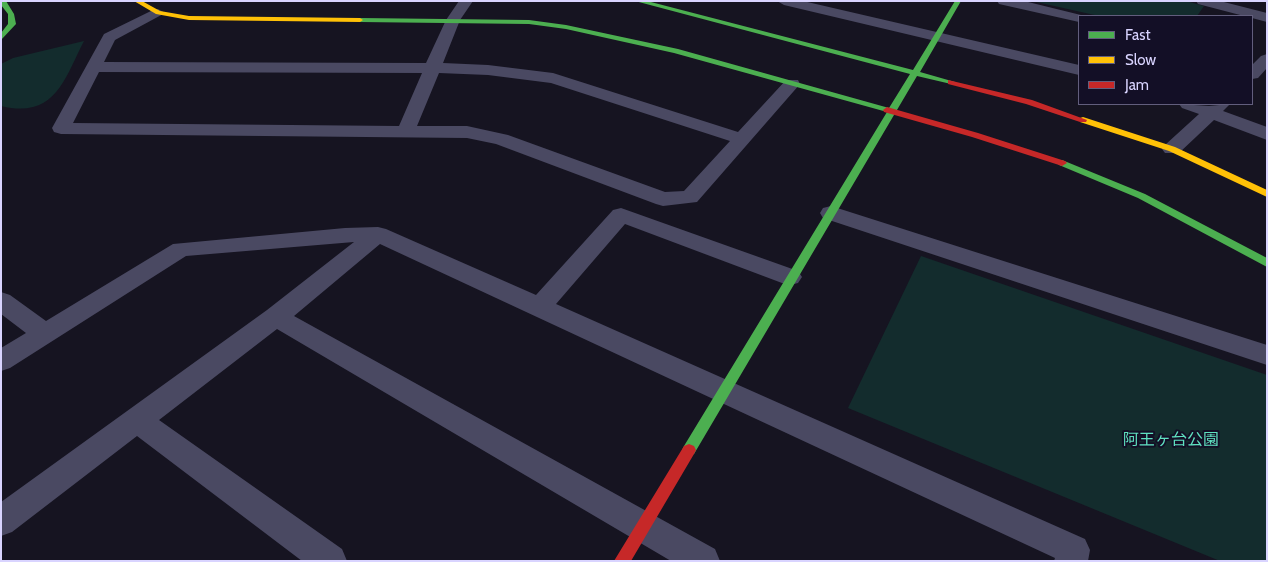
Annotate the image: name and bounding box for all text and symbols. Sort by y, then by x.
legend [1078,15,1253,105]
text: Fast [1125,26,1150,44]
text: Slow [1125,51,1156,69]
text: Jam [1125,76,1149,94]
park label: 阿王ヶ台公園 [1123,430,1219,450]

